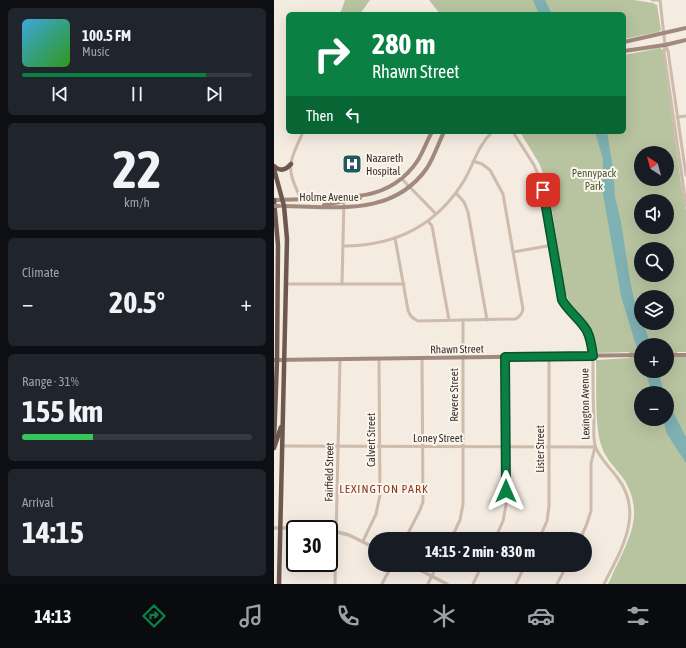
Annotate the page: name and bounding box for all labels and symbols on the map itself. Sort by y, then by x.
north arrow [634,146,674,186]
place label: Nazareth Hospital [366,152,403,177]
hospital icon: Nazareth Hospital [341,153,363,175]
park label: Pennypack Park [572,167,617,192]
pin [526,173,560,207]
street label: Holme Avenue [299,191,359,203]
street label: Rhawn Street [430,343,484,355]
street label: Revere Street [448,368,460,422]
street label: Lexington Avenue [578,368,592,440]
street label: Calvert Street [365,413,377,467]
street label: Lister Street [534,425,546,473]
street label: Loney Street [413,432,463,444]
street label: Fairfield Street [322,442,336,502]
position arrow [485,470,527,512]
district label: LEXINGTON PARK [339,482,429,496]
speed limit sign: 30 [286,520,338,572]

